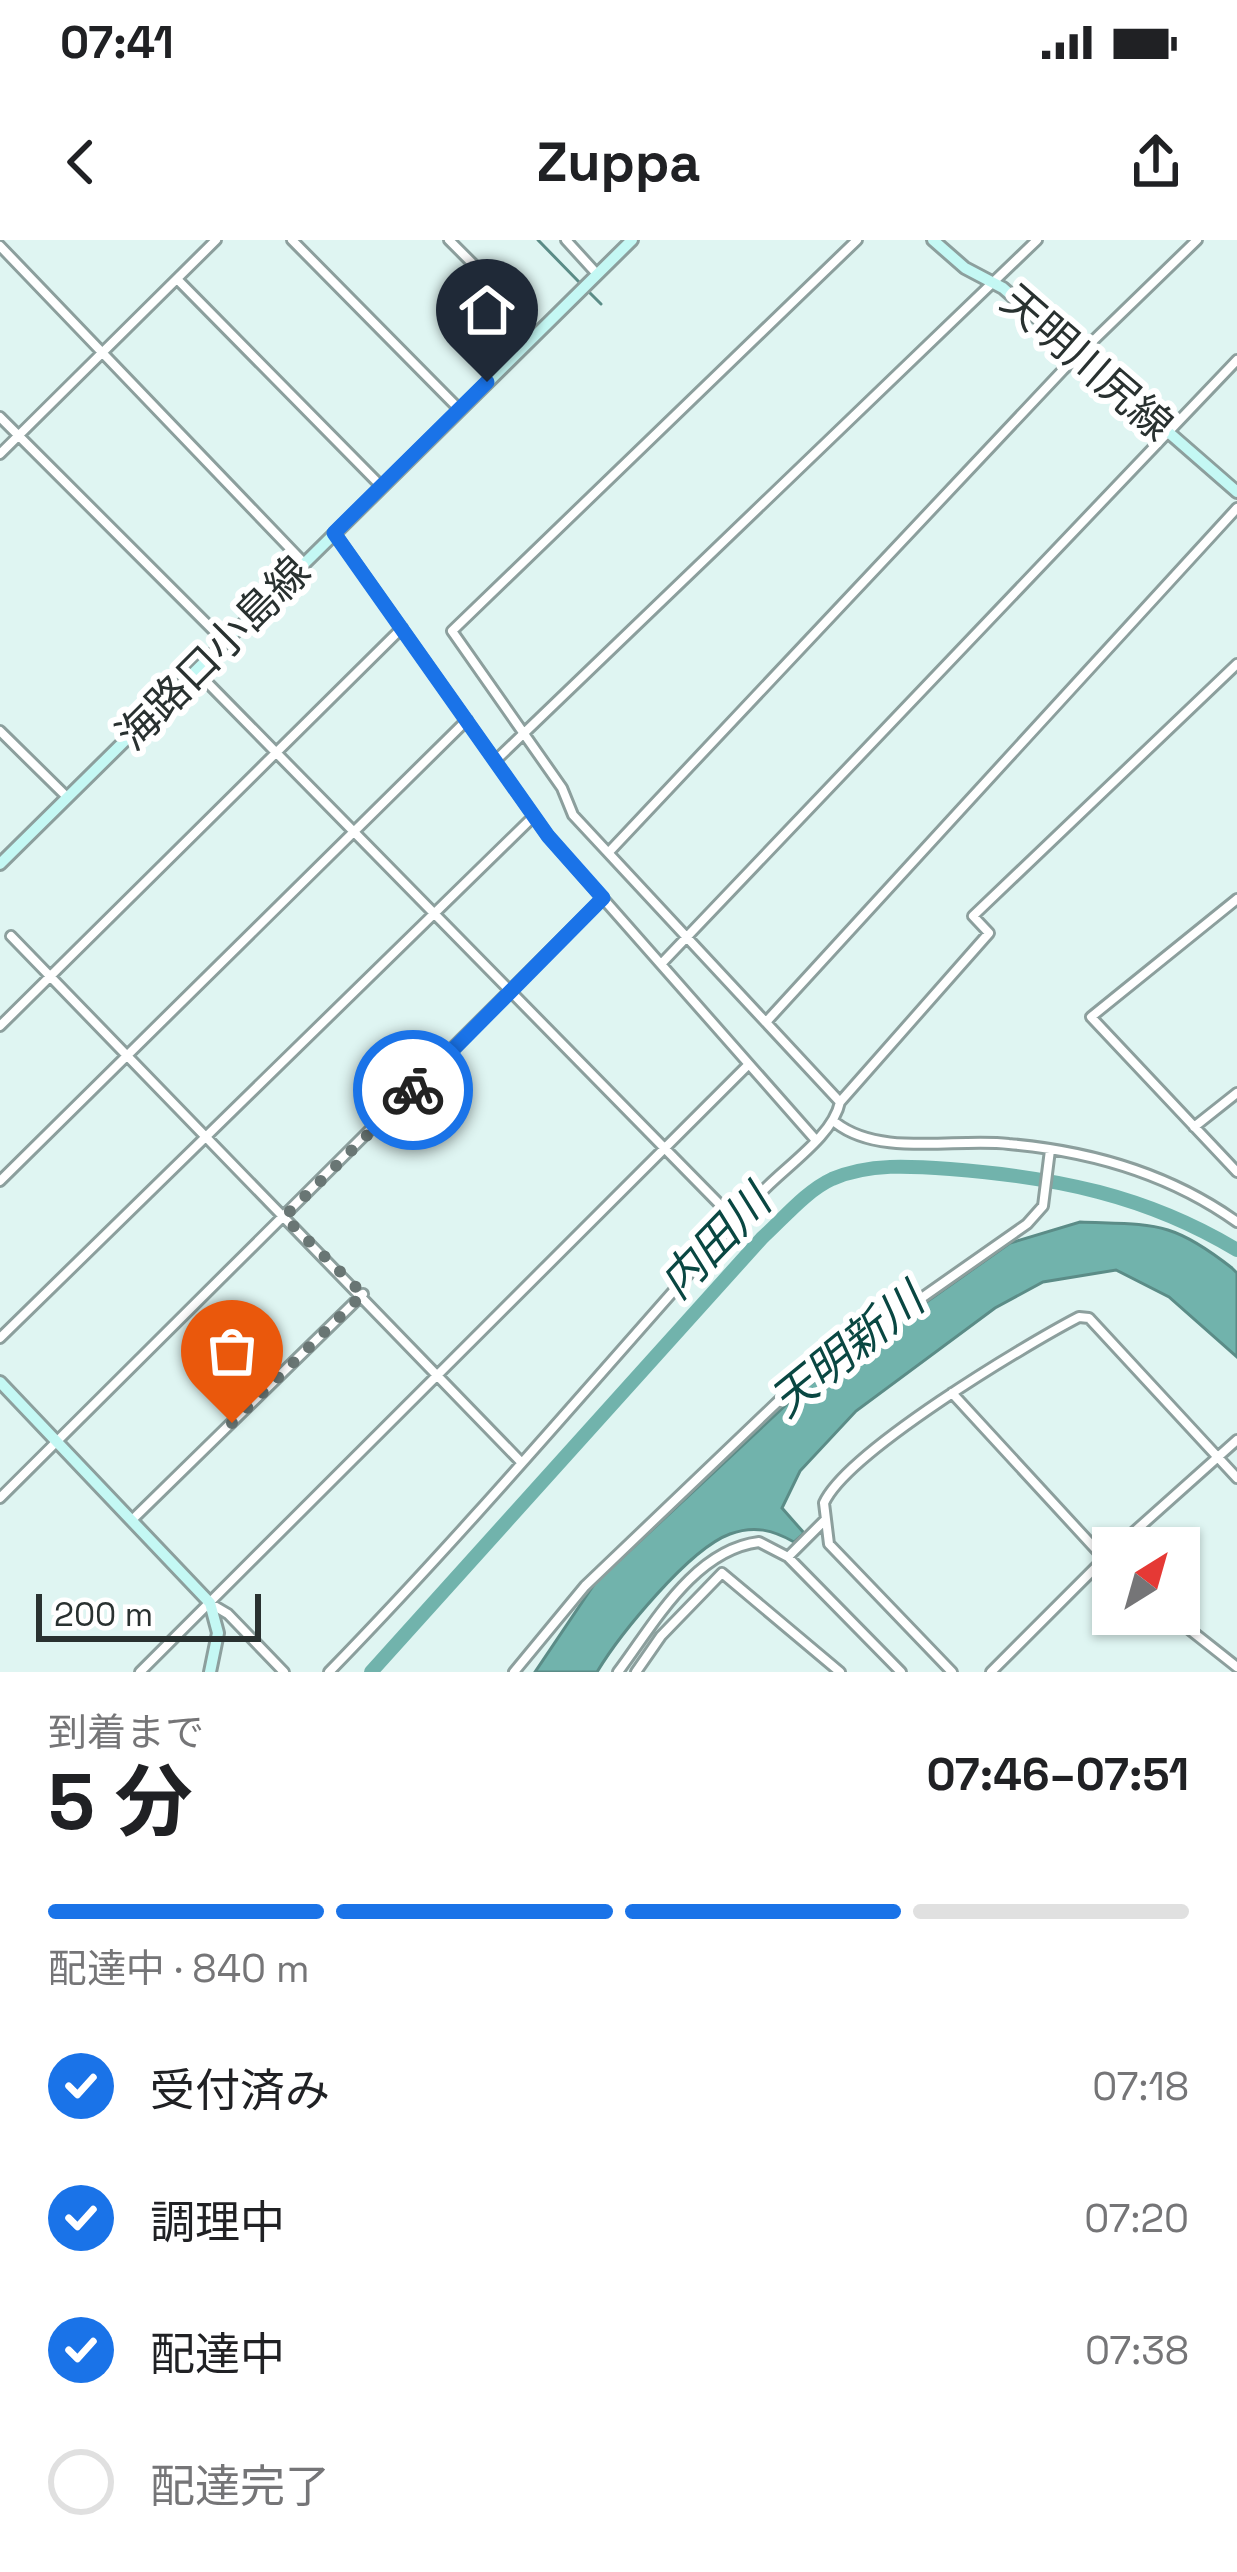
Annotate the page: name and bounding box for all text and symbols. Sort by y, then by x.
text: 07:41 [60,14,174,71]
text: Zuppa [536,128,701,197]
icon: back [48,129,114,195]
icon: share [1123,129,1189,195]
pin [436,259,538,382]
street label: 天明川尻線 [990,274,1184,452]
icon: home [454,277,520,343]
street label: 海路口小島線 [105,545,321,761]
courier [353,1030,473,1150]
icon: bike [380,1057,446,1123]
water label: 内田川 [648,1171,785,1310]
water label: 天明新川 [759,1269,938,1429]
pin [181,1300,283,1423]
icon: bag [199,1318,265,1384]
north arrow [1092,1527,1200,1635]
map controls [1092,1527,1200,1635]
scale bar [36,1588,261,1641]
text: 200 m [54,1594,153,1636]
text: 到着まで [48,1708,204,1757]
text: 07:46–07:51 [927,1746,1189,1803]
text: 5 分 [48,1752,193,1852]
text: 配達中 · 840 m [48,1944,310,1993]
icon: check [48,2053,114,2119]
text: 受付済み [150,2062,330,2119]
text: 07:18 [1092,2062,1189,2111]
icon: check [48,2185,114,2251]
text: 調理中 [150,2194,285,2251]
text: 07:20 [1084,2194,1189,2243]
icon: check [48,2317,114,2383]
text: 配達中 [150,2326,285,2383]
text: 07:38 [1085,2326,1189,2375]
text: 配達完了 [150,2458,330,2515]

